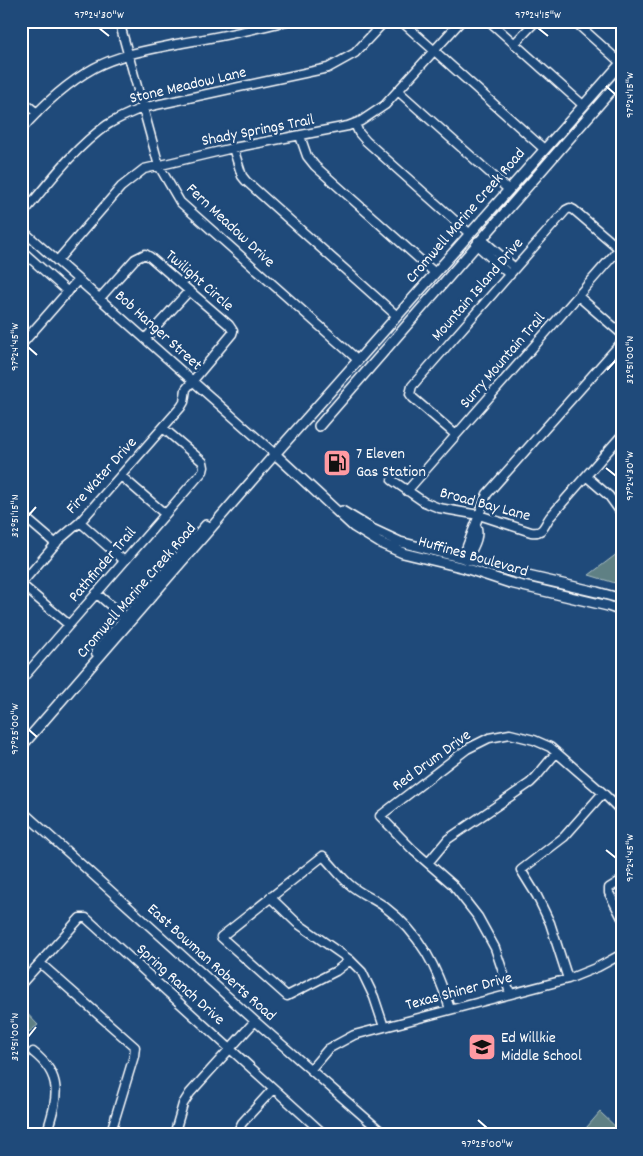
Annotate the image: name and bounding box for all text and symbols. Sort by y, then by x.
text: 97°24'30"W [74,7,124,24]
text: 97°24'15"W [515,7,561,24]
street label: Stone Meadow Lane [127,61,249,111]
text: 97°24'15"W [622,72,639,118]
street label: Shady Springs Trail [200,109,316,153]
street label: Cromwell Marine Creek Road [401,143,531,289]
street label: Fern Meadow Drive [180,179,280,273]
street label: Mountain Island Drive [426,233,530,347]
street label: Twilight Circle [160,245,238,317]
street label: Bob Hanger Street [109,285,207,377]
street label: Surry Mountain Trail [455,308,551,414]
text: 97°24'45"W [7,323,24,371]
text: 32°51'00"N [622,336,639,384]
street label: Fire Water Drive [61,432,143,520]
place label: 7 Eleven Gas Station [356,443,426,484]
fuel station icon: 7 Eleven Gas Station [322,448,352,478]
text: 97°24'30"W [622,451,639,501]
street label: Broad Bay Lane [437,482,533,528]
text: 32°51'15"N [7,494,24,538]
street label: Cromwell Marine Creek Road [72,518,202,664]
street label: Pathfinder Trail [64,522,142,608]
street label: Huffines Boulevard [415,530,531,584]
text: 97°25'00"W [7,703,24,755]
street label: Red Drum Drive [388,724,476,798]
text: 97°24'45"W [622,834,639,882]
street label: East Bowman Roberts Road [141,899,281,1027]
street label: Spring Ranch Drive [131,939,229,1031]
street label: Texas Shiner Drive [403,967,515,1017]
text: 32°51'00"N [7,1013,24,1061]
place label: Ed Willkie Middle School [501,1027,582,1068]
school or university icon: Ed Willkie Middle School [467,1032,497,1062]
text: 97°25'00"W [461,1136,513,1153]

